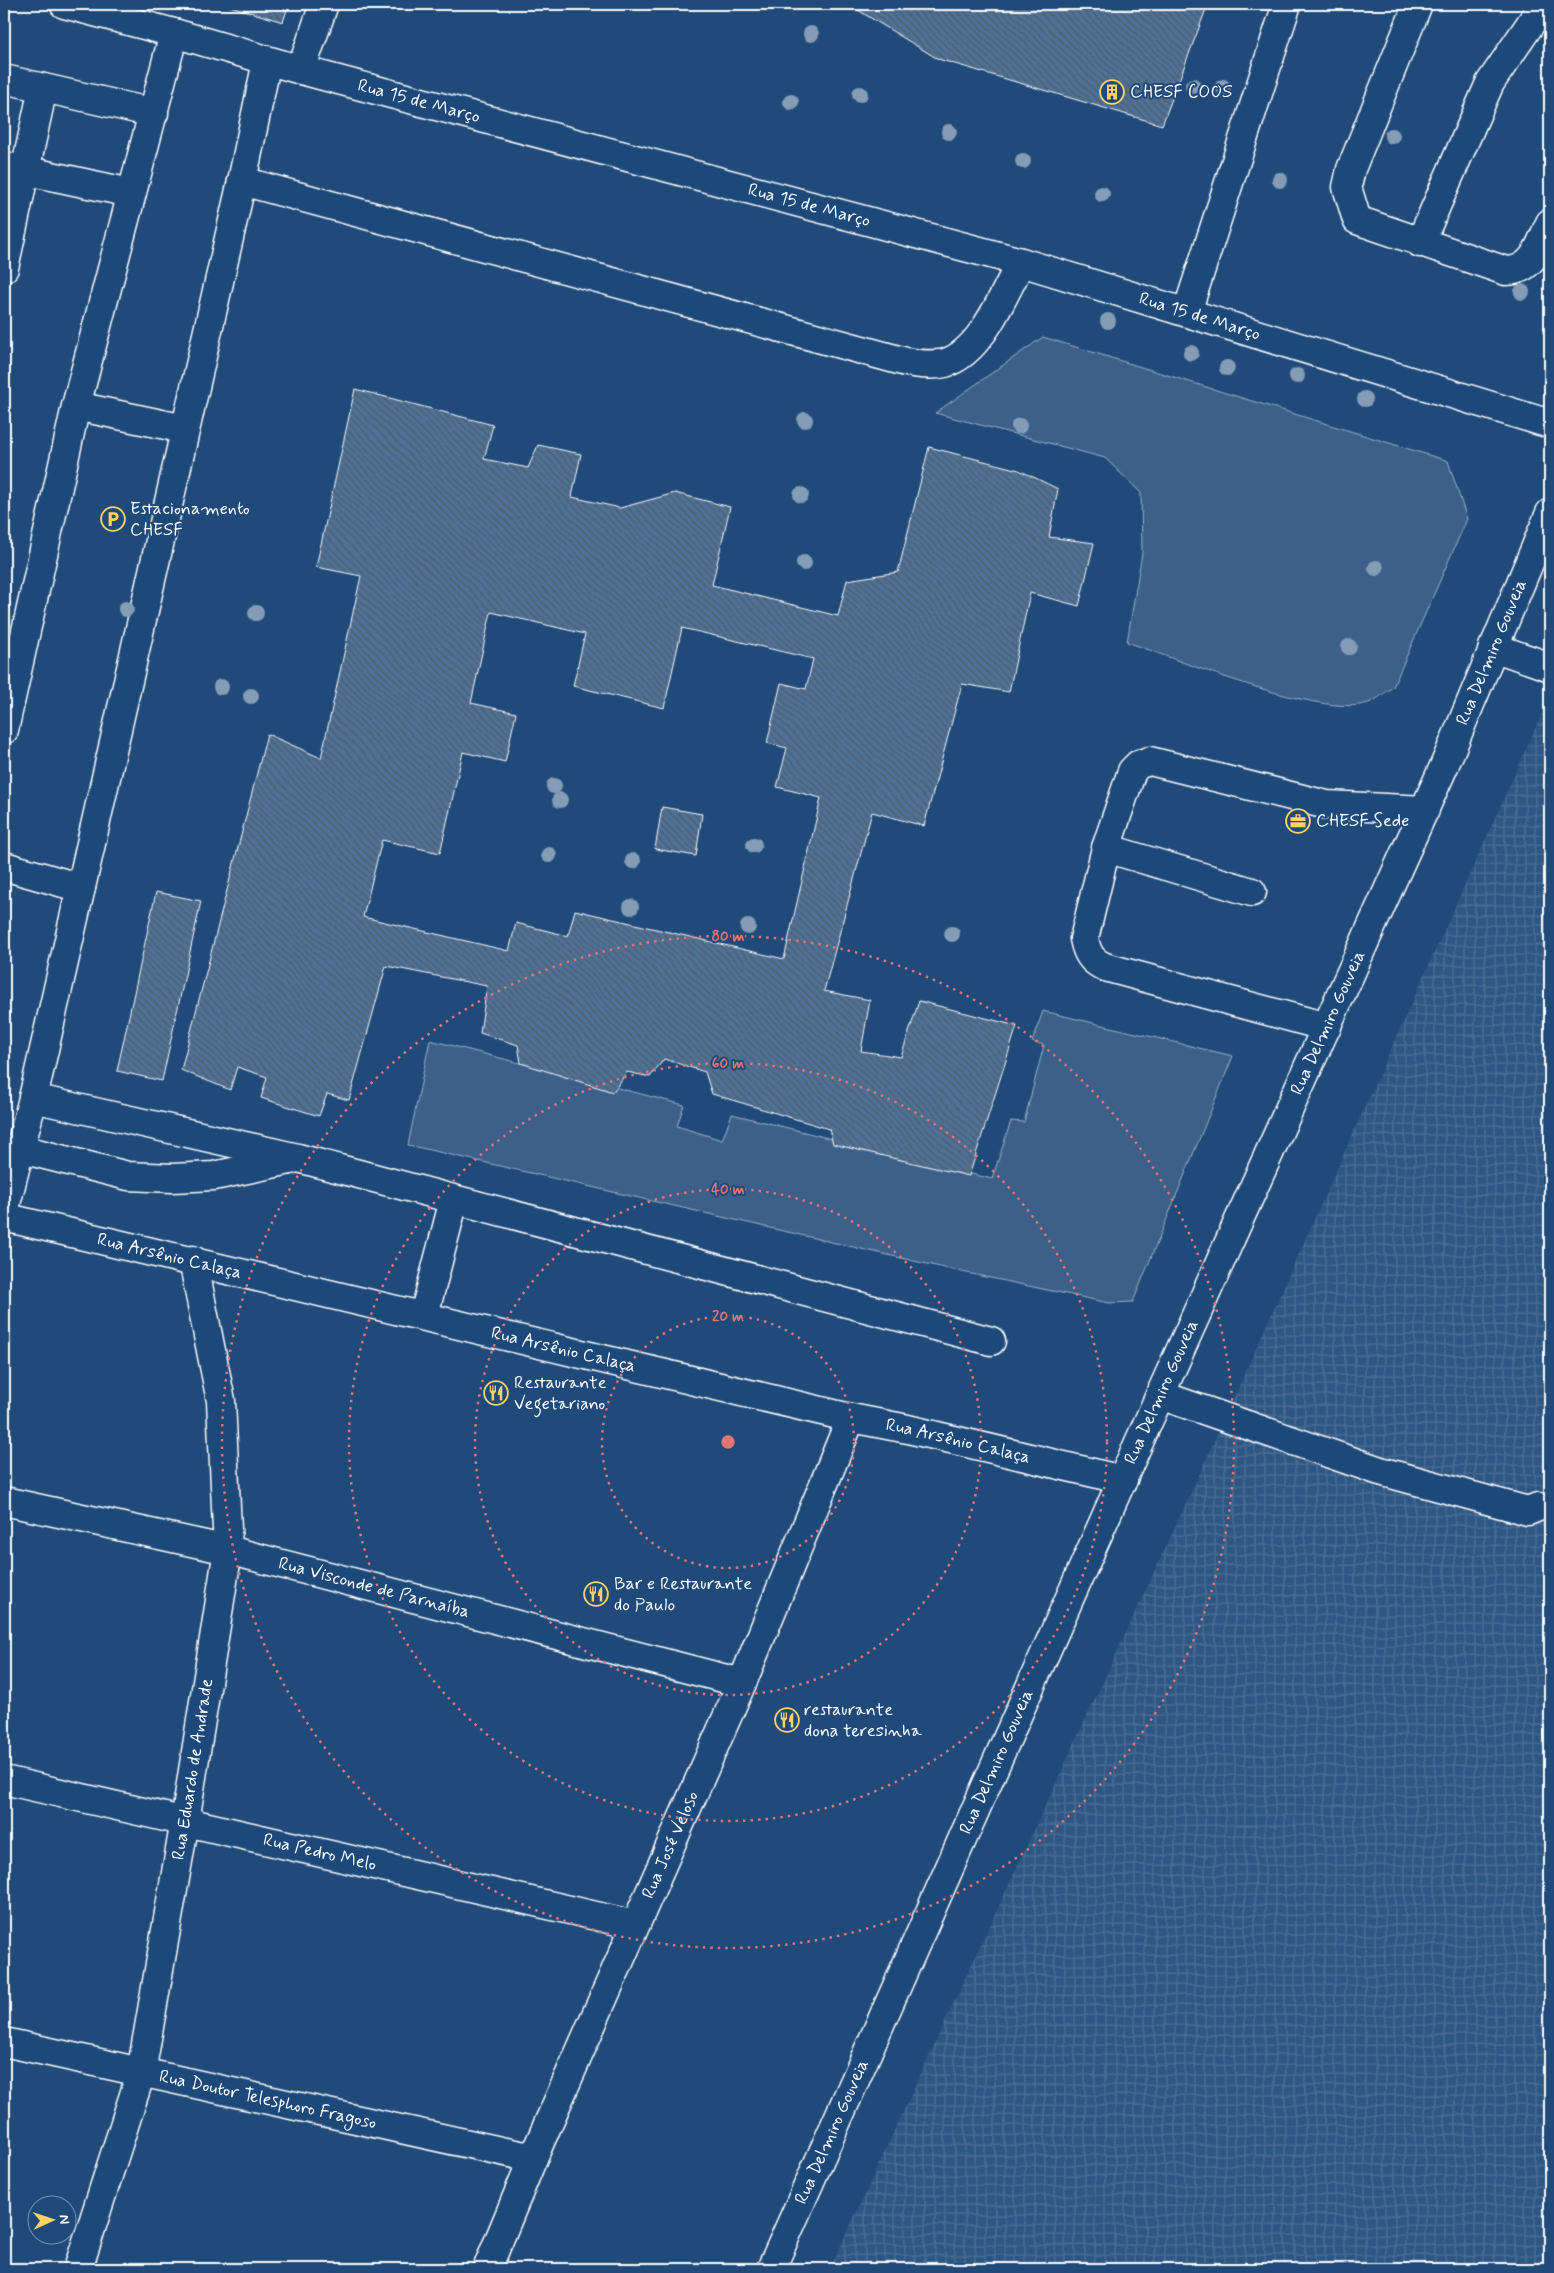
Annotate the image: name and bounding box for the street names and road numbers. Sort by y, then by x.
street label: Rua 15 de Março [355,74,483,129]
street label: Rua 15 de Março [745,178,873,233]
street label: Rua 15 de Março [1136,287,1263,347]
street label: Rua Delmiro Gouveia [1451,576,1533,729]
street label: Rua Delmiro Gouveia [1285,947,1371,1099]
street label: Rua Arsênio Calaça [95,1227,244,1285]
street label: Rua Delmiro Gouveia [1119,1316,1204,1468]
street label: Rua Arsênio Calaça [489,1321,638,1379]
street label: Rua Arsênio Calaça [884,1413,1033,1470]
street label: Rua Visconde de Parnaíba [276,1551,472,1624]
street label: Rua Eduardo de Andrade [166,1677,219,1862]
street label: Rua Delmiro Gouveia [954,1686,1039,1838]
street label: Rua José Veloso [637,1788,705,1903]
street label: Rua Pedro Melo [261,1828,379,1877]
street label: Rua Delmiro Gouveia [789,2056,875,2208]
street label: Rua Doutor Telesphoro Fragoso [157,2064,379,2135]

